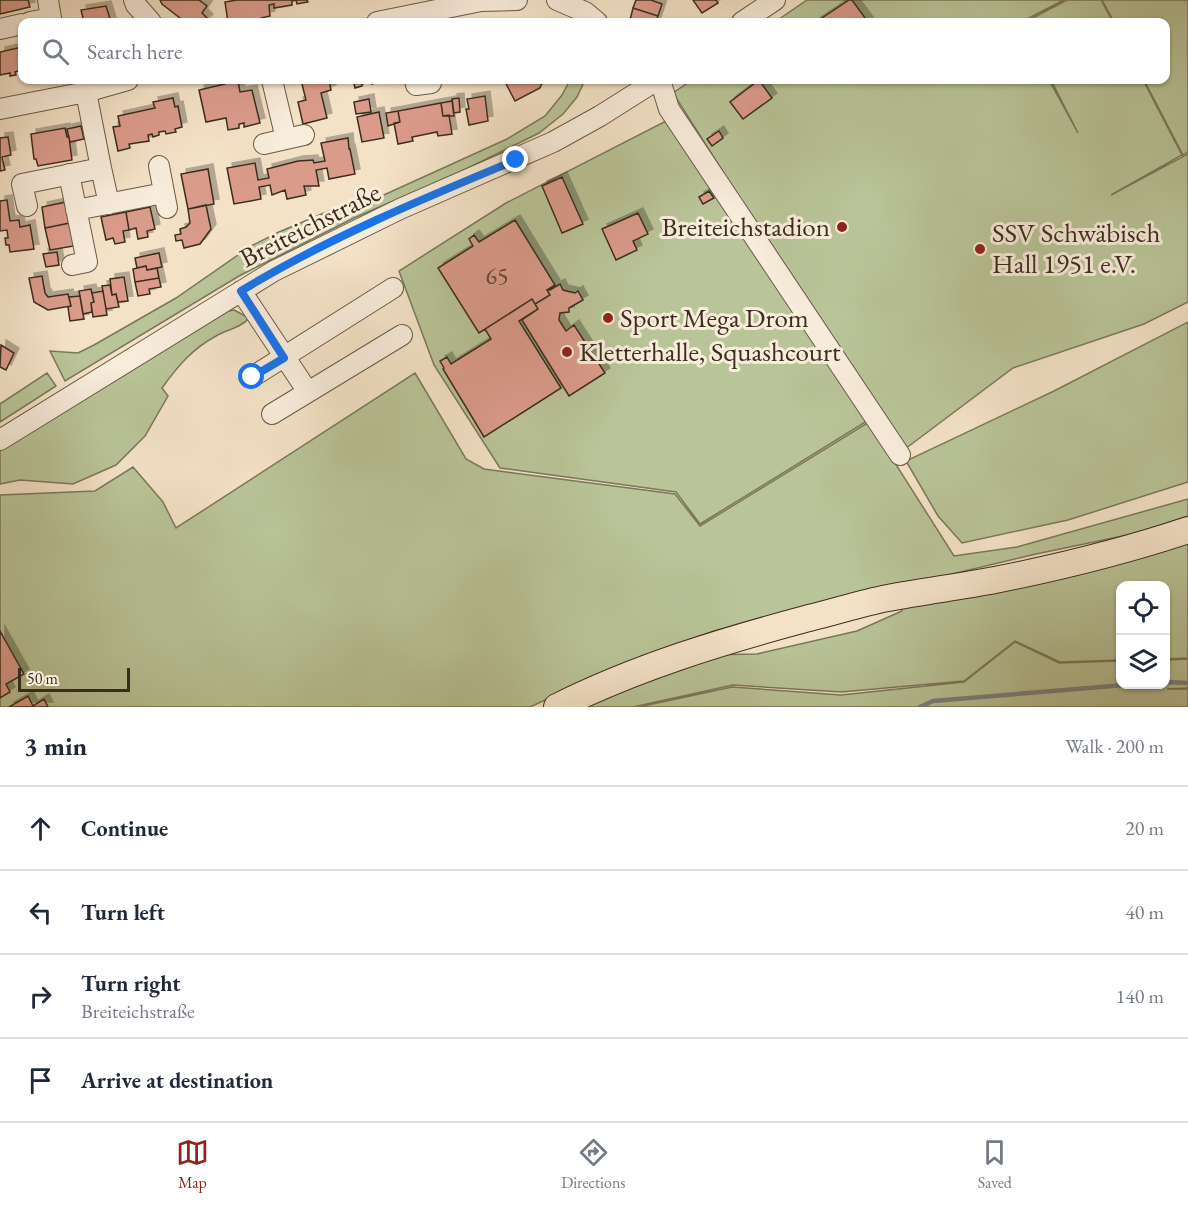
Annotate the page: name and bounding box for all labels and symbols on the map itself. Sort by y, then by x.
route end [502,146,528,172]
street label: Breiteichstraße [233,174,386,275]
place label: Breiteichstadion [662,209,830,244]
place label: SSV Schwäbisch Hall 1951 e.V. [992,215,1161,281]
marker: Breiteichstadion [835,220,849,234]
marker: SSV Schwäbisch Hall 1951 e.V. [973,242,987,256]
house number: 65 [485,260,509,291]
place label: Sport Mega Drom [620,300,809,335]
marker: Sport Mega Drom [601,311,615,325]
place label: Kletterhalle, Squashcourt [579,334,841,369]
marker: Kletterhalle, Squashcourt [560,345,574,359]
route start [238,363,264,389]
scale bar [18,665,130,692]

